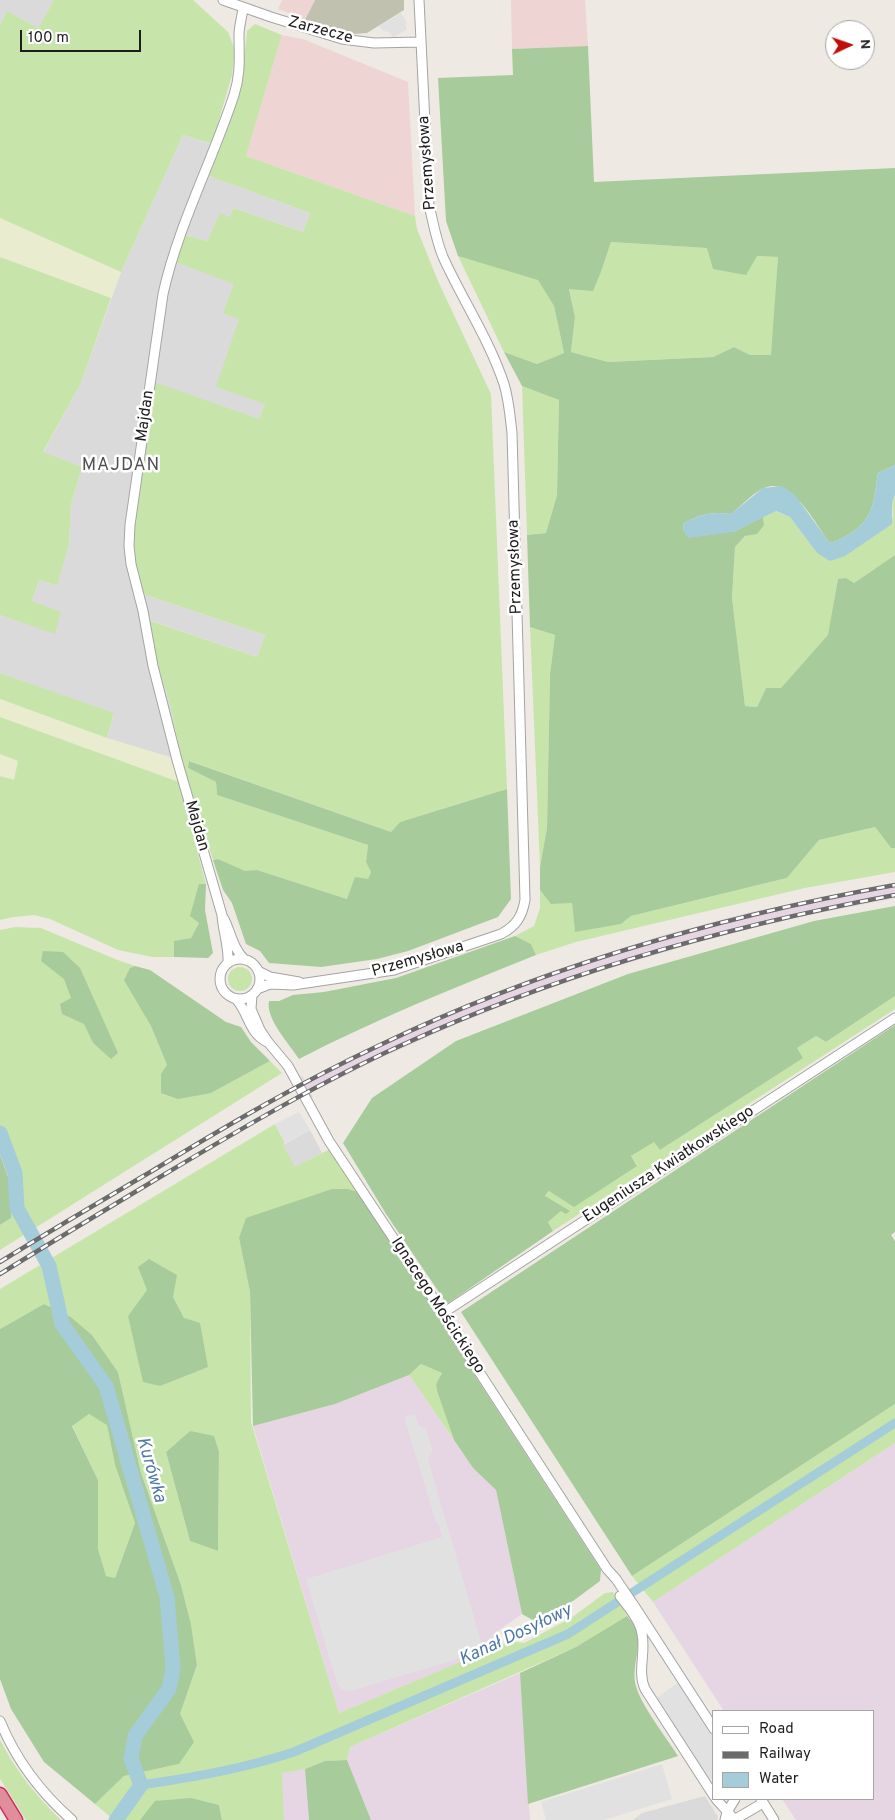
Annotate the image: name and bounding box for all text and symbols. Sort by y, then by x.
street label: Zarzecze [286,13,354,49]
scale bar [22,20,144,52]
north arrow [825,20,875,70]
text: 100 m [28,29,69,48]
text: N [856,39,873,50]
street label: Przemysłowa [415,115,441,211]
street label: Majdan [133,389,159,443]
district label: MAJDAN [81,455,161,477]
street label: Przemysłowa [505,519,527,615]
street label: Majdan [180,798,212,854]
street label: Przemysłowa [370,938,466,982]
street label: Eugeniusza Kwiatkowskiego [580,1102,758,1228]
street label: Ignacego Mościckiego [386,1234,488,1378]
water label: Kurówka [130,1435,170,1505]
water label: Kanał Dosyłowy [456,1600,576,1672]
legend [712,1710,875,1800]
text: Road [759,1720,794,1739]
text: Railway [759,1745,811,1764]
text: Water [759,1770,798,1789]

